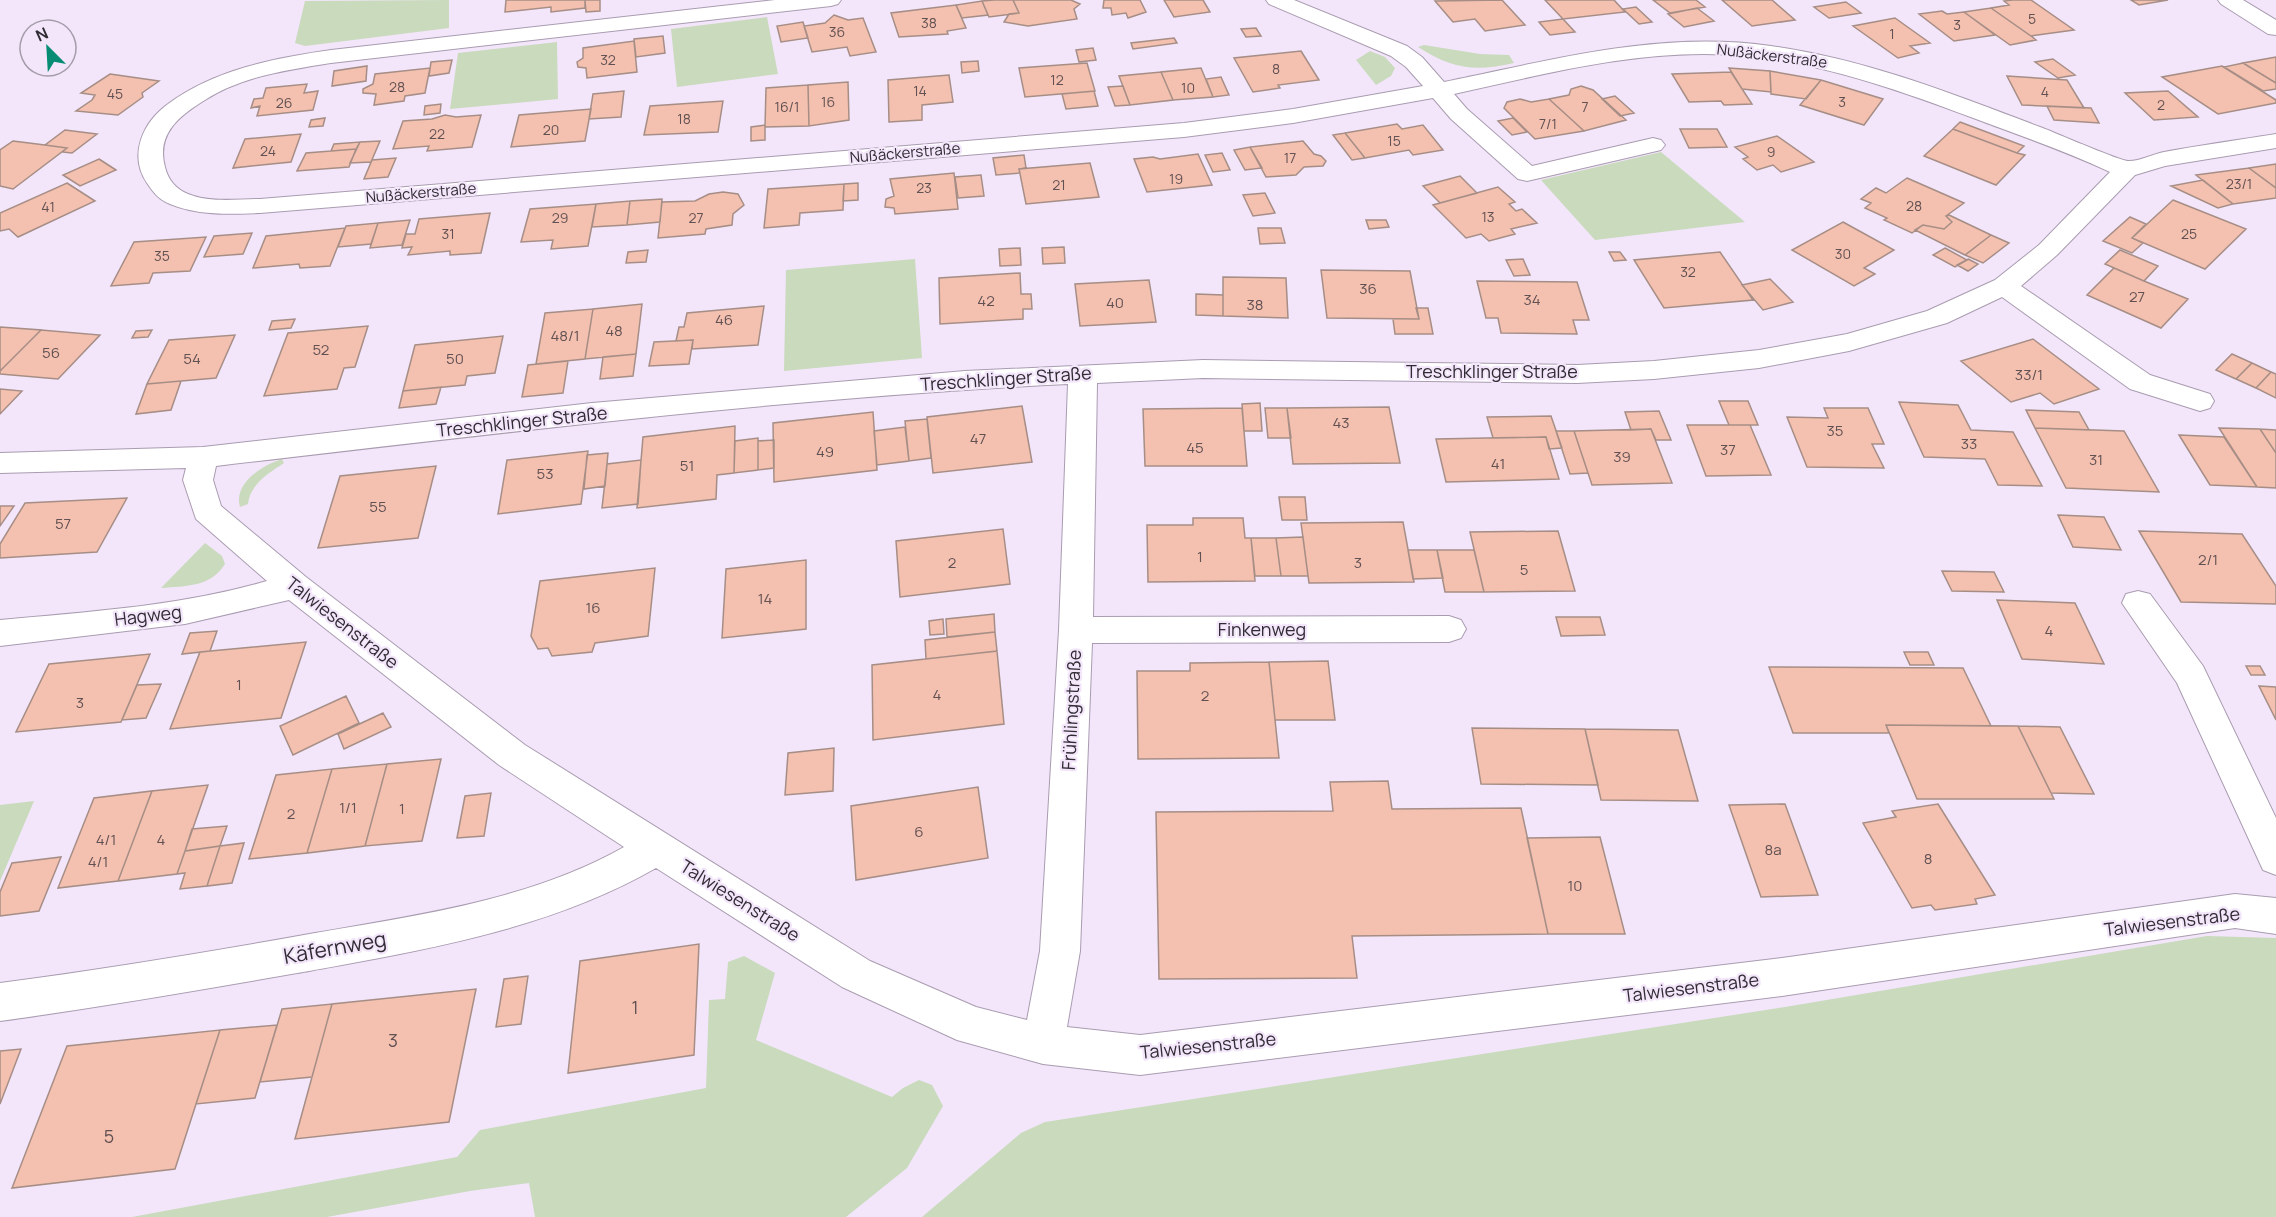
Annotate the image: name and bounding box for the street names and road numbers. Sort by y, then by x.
street label: Nußäckerstraße [1716,38,1829,73]
street label: Nußäckerstraße [849,137,961,168]
street label: Nußäckerstraße [365,177,477,208]
street label: Treschklinger Straße [1406,359,1578,383]
street label: Treschklinger Straße [919,360,1092,396]
street label: Treschklinger Straße [435,400,609,442]
street label: Talwiesenstraße [281,571,404,674]
street label: Hagweg [113,599,183,631]
street label: Finkenweg [1218,617,1306,641]
street label: Frühlingstraße [1056,649,1086,771]
street label: Talwiesenstraße [676,854,805,947]
street label: Talwiesenstraße [2103,901,2241,941]
street label: Käfernweg [281,924,388,970]
street label: Talwiesenstraße [1622,967,1760,1007]
street label: Talwiesenstraße [1139,1026,1277,1064]

